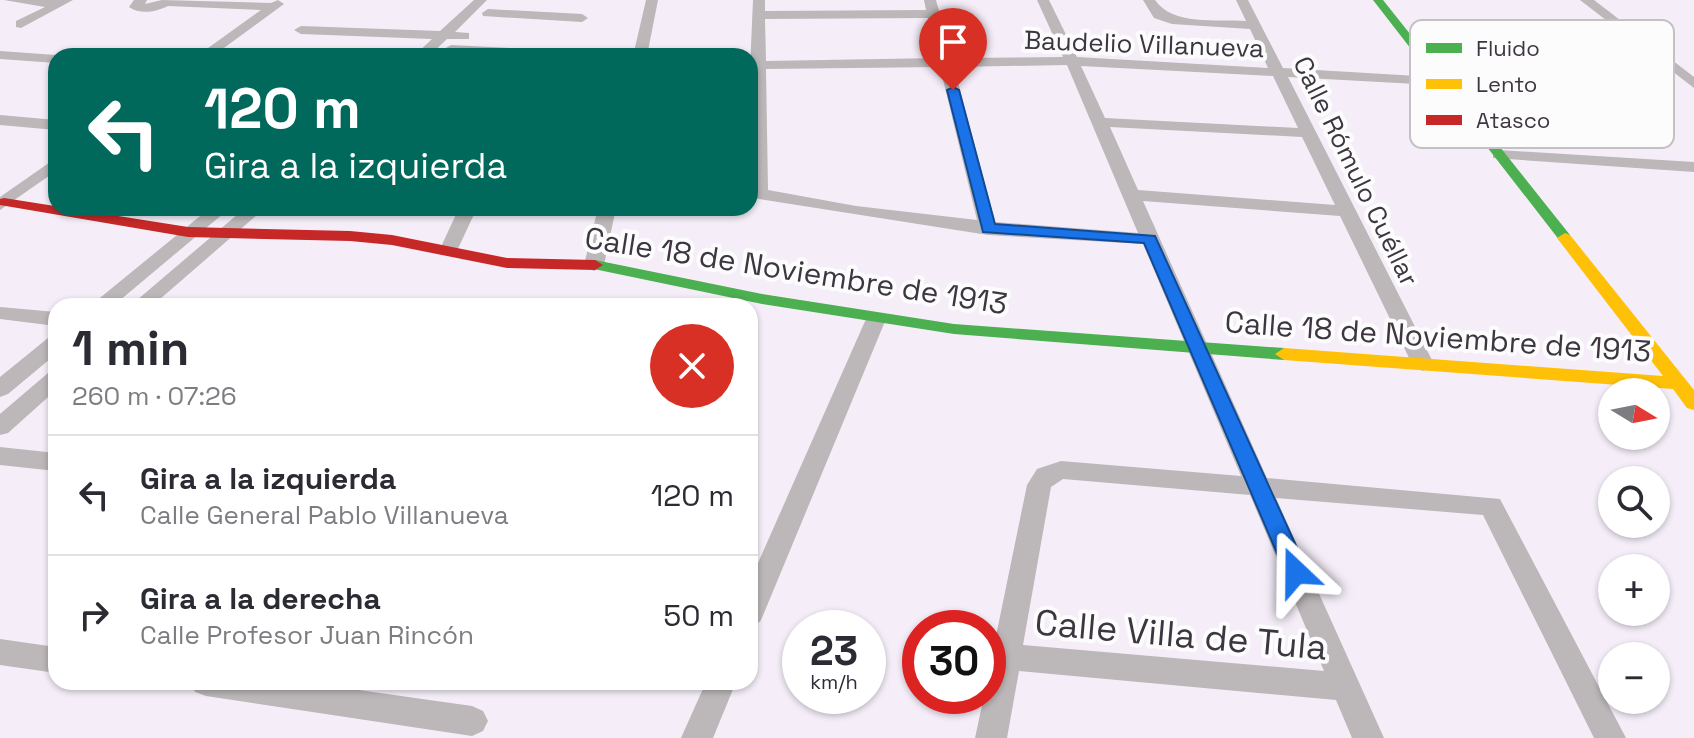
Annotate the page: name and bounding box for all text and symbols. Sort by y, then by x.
pin [919,8,987,90]
icon: arrive [931,20,975,64]
legend [1410,20,1674,148]
street label: Baudelio Villanueva [1023,23,1265,65]
text: Fluido [1476,34,1540,62]
street label: Calle Rómulo Cuéllar [1286,50,1426,292]
text: Lento [1476,70,1537,98]
text: 120 m [204,73,361,144]
icon: left [72,80,176,184]
text: Atasco [1476,106,1550,134]
text: Gira a la izquierda [204,143,507,189]
street label: Calle 18 de Noviembre de 1913 [582,218,1010,323]
street label: Calle 18 de Noviembre de 1913 [1224,302,1652,371]
text: 1 min [72,318,189,379]
button: close [650,324,734,408]
north arrow [1598,378,1670,450]
map controls [1598,378,1670,714]
text: 260 m · 07:26 [72,379,237,413]
text: Gira a la izquierda [140,459,396,498]
button: search [1598,466,1670,538]
icon: left [72,473,116,517]
text: 120 m [651,476,734,515]
text: Calle General Pablo Villanueva [140,498,509,532]
position arrow [1254,530,1338,614]
button: + [1598,554,1670,626]
text: Gira a la derecha [140,579,381,618]
icon: right [72,593,116,637]
text: 50 m [663,596,734,635]
street label: Calle Villa de Tula [1033,599,1329,671]
speed limit sign: 30 [902,610,1006,714]
text: Calle Profesor Juan Rincón [140,618,474,652]
text: 23 [810,626,858,677]
button: − [1598,642,1670,714]
text: km/h [810,669,858,695]

